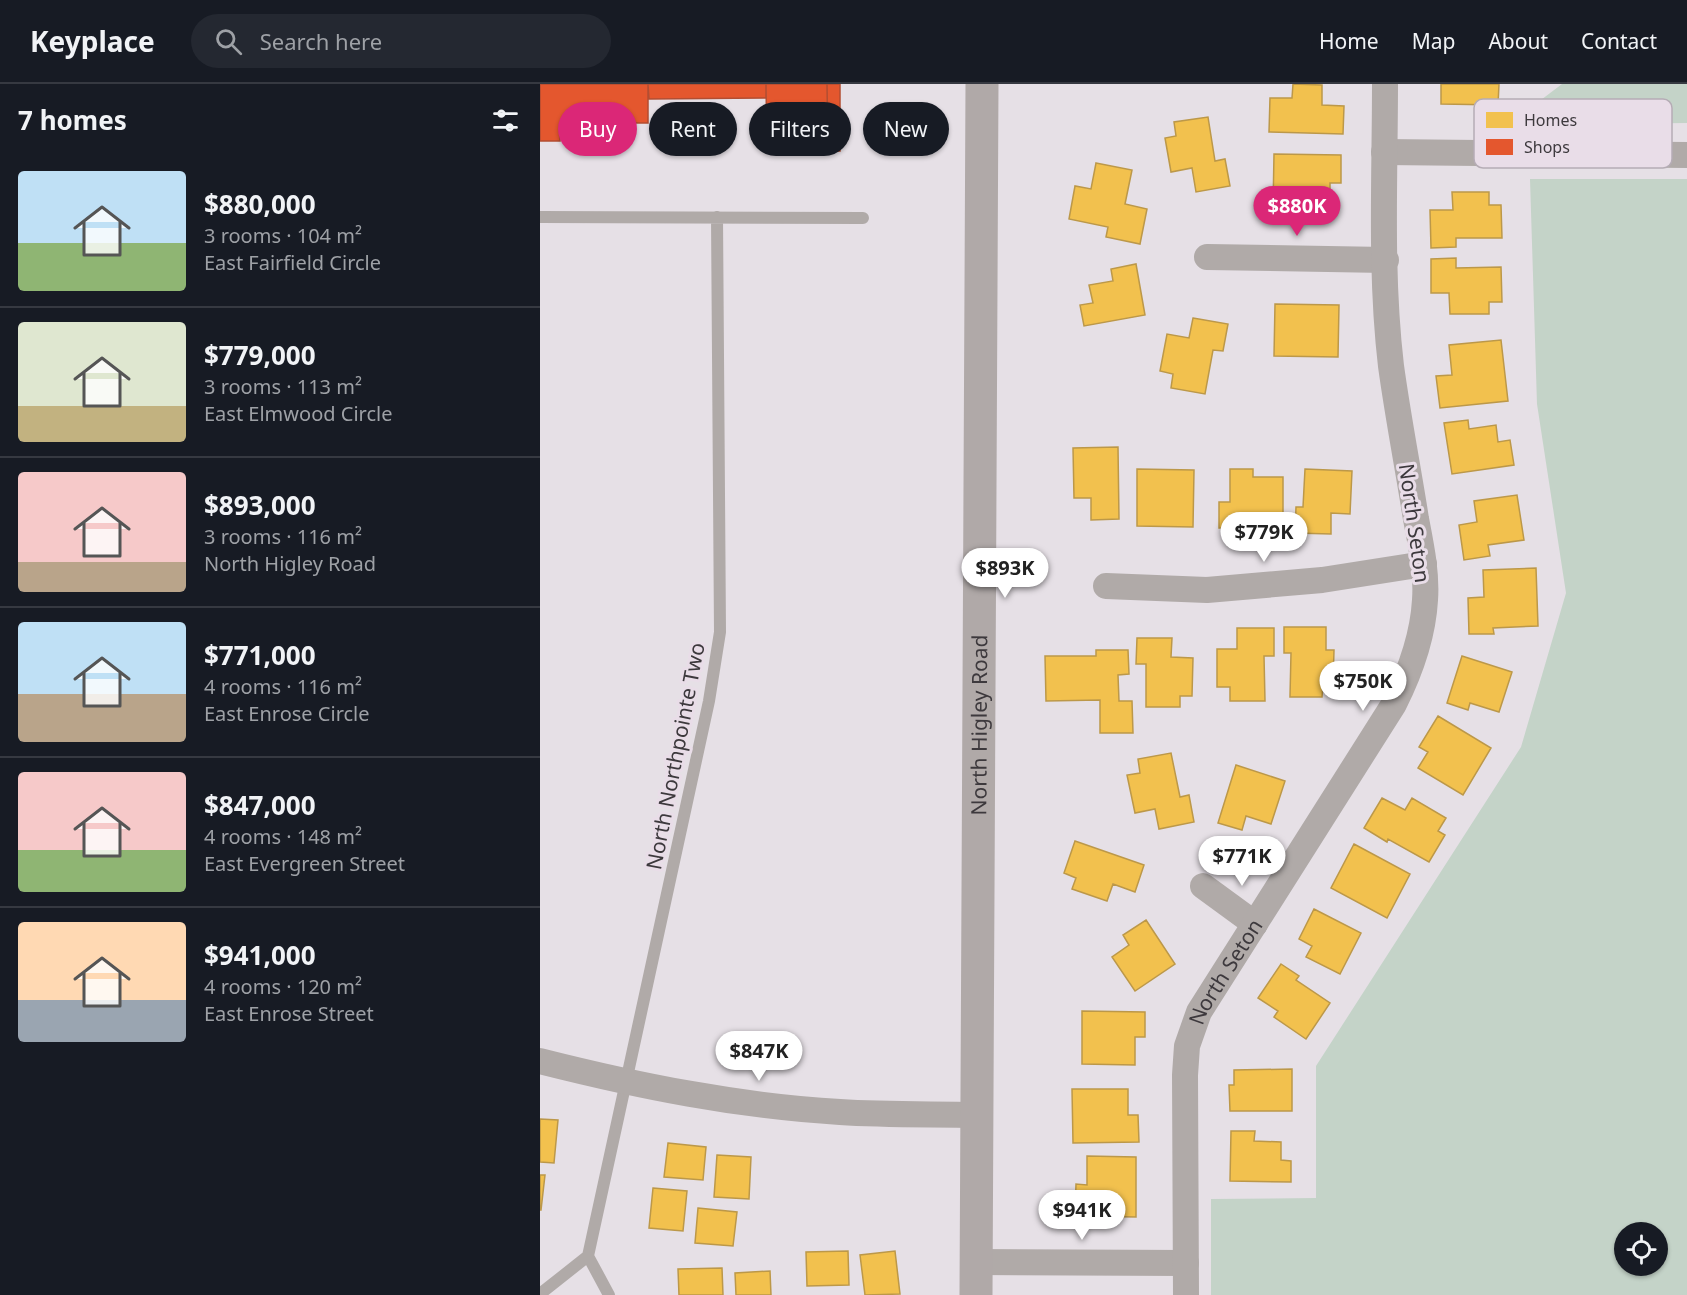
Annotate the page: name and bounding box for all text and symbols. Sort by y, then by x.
search box [191,14,611,68]
text: Keyplace [30,22,155,60]
icon: search [212,25,245,58]
text: Search here [260,26,382,56]
text: Home [1319,27,1379,55]
text: Map [1412,27,1455,55]
text: About [1488,27,1548,55]
text: Contact [1581,27,1657,55]
legend [1474,99,1672,168]
text: 7 homes [18,102,127,138]
chip: Buy [558,102,637,156]
chip: Rent [649,102,737,156]
chip: Filters [749,102,851,156]
chip: New [863,102,949,156]
icon: filters [489,104,522,137]
text: Homes [1524,109,1577,131]
text: Shops [1524,136,1570,158]
text: $880,000 [204,186,316,222]
pin: $880K [1255,186,1339,237]
text: $880K [1267,192,1327,219]
icon: home [66,195,138,267]
text: 3 rooms · 104 m² [204,222,362,249]
text: East Fairfield Circle [204,249,381,276]
text: $779,000 [204,337,316,373]
icon: home [66,346,138,418]
text: 3 rooms · 113 m² [204,373,362,400]
text: East Elmwood Circle [204,400,392,427]
street label: North Seton [1393,462,1437,584]
text: $893,000 [204,487,316,523]
icon: home [66,496,138,568]
pin: $779K [1222,512,1306,563]
text: $779K [1234,518,1294,545]
text: 3 rooms · 116 m² [204,523,362,550]
pin: $893K [963,548,1047,599]
text: North Higley Road [204,550,376,577]
text: $893K [975,554,1035,581]
street label: North Higley Road [964,635,993,816]
text: $771,000 [204,637,316,673]
street label: North Northpointe Two [639,640,711,872]
icon: home [66,646,138,718]
pin: $750K [1321,661,1405,712]
text: $750K [1333,667,1393,694]
text: 4 rooms · 116 m² [204,673,362,700]
text: East Enrose Circle [204,700,370,727]
text: $847,000 [204,787,316,823]
icon: home [66,796,138,868]
text: 4 rooms · 148 m² [204,823,362,850]
pin: $771K [1200,836,1284,887]
text: $771K [1212,842,1272,869]
text: East Evergreen Street [204,850,405,877]
street label: North Seton [1182,913,1269,1028]
text: $941,000 [204,937,316,973]
icon: home [66,946,138,1018]
text: 4 rooms · 120 m² [204,973,362,1000]
text: East Enrose Street [204,1000,374,1027]
pin: $847K [717,1031,801,1082]
text: $847K [729,1037,789,1064]
pin: $941K [1040,1190,1124,1241]
text: $941K [1052,1196,1112,1223]
map controls [1614,1222,1668,1276]
button: locate [1614,1222,1668,1276]

